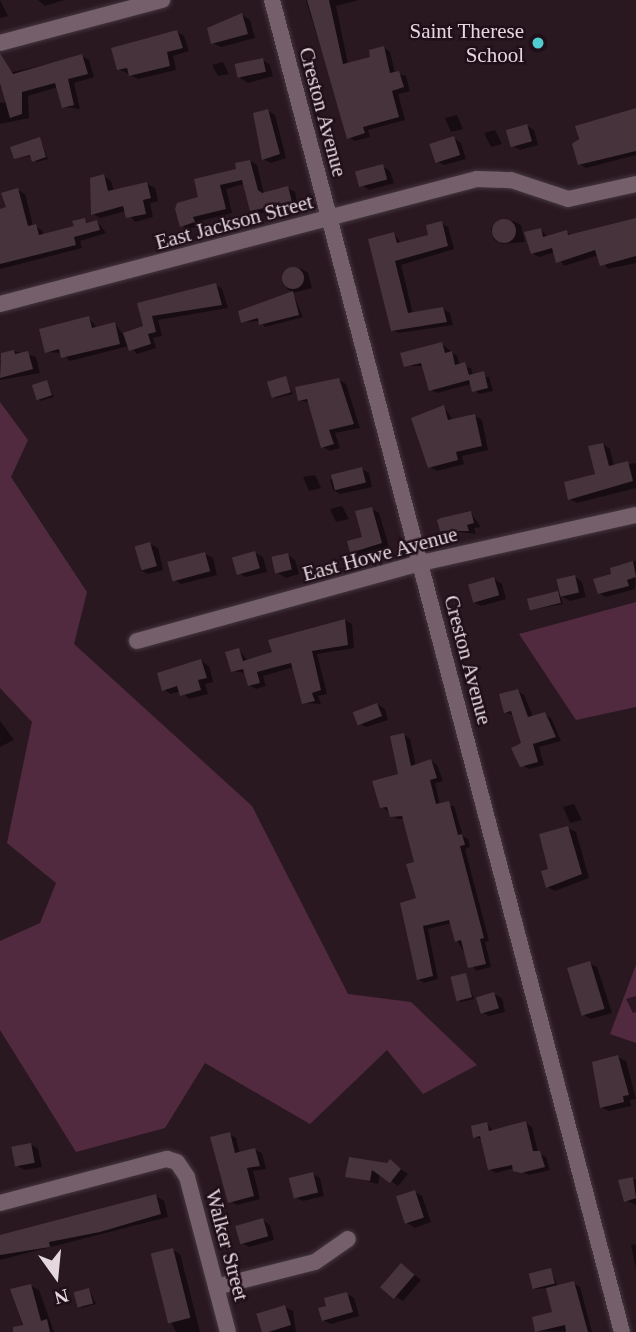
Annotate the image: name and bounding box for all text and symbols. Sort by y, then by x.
place label: Saint Therese School [409,18,524,68]
marker: Saint Therese School [530,35,546,51]
street label: Creston Avenue [293,44,353,180]
street label: East Jackson Street [152,189,316,255]
street label: East Howe Avenue [299,521,461,587]
street label: Creston Avenue [438,592,498,728]
street label: Walker Street [200,1187,254,1303]
north arrow [21,1241,91,1311]
text: N [52,1285,71,1309]

